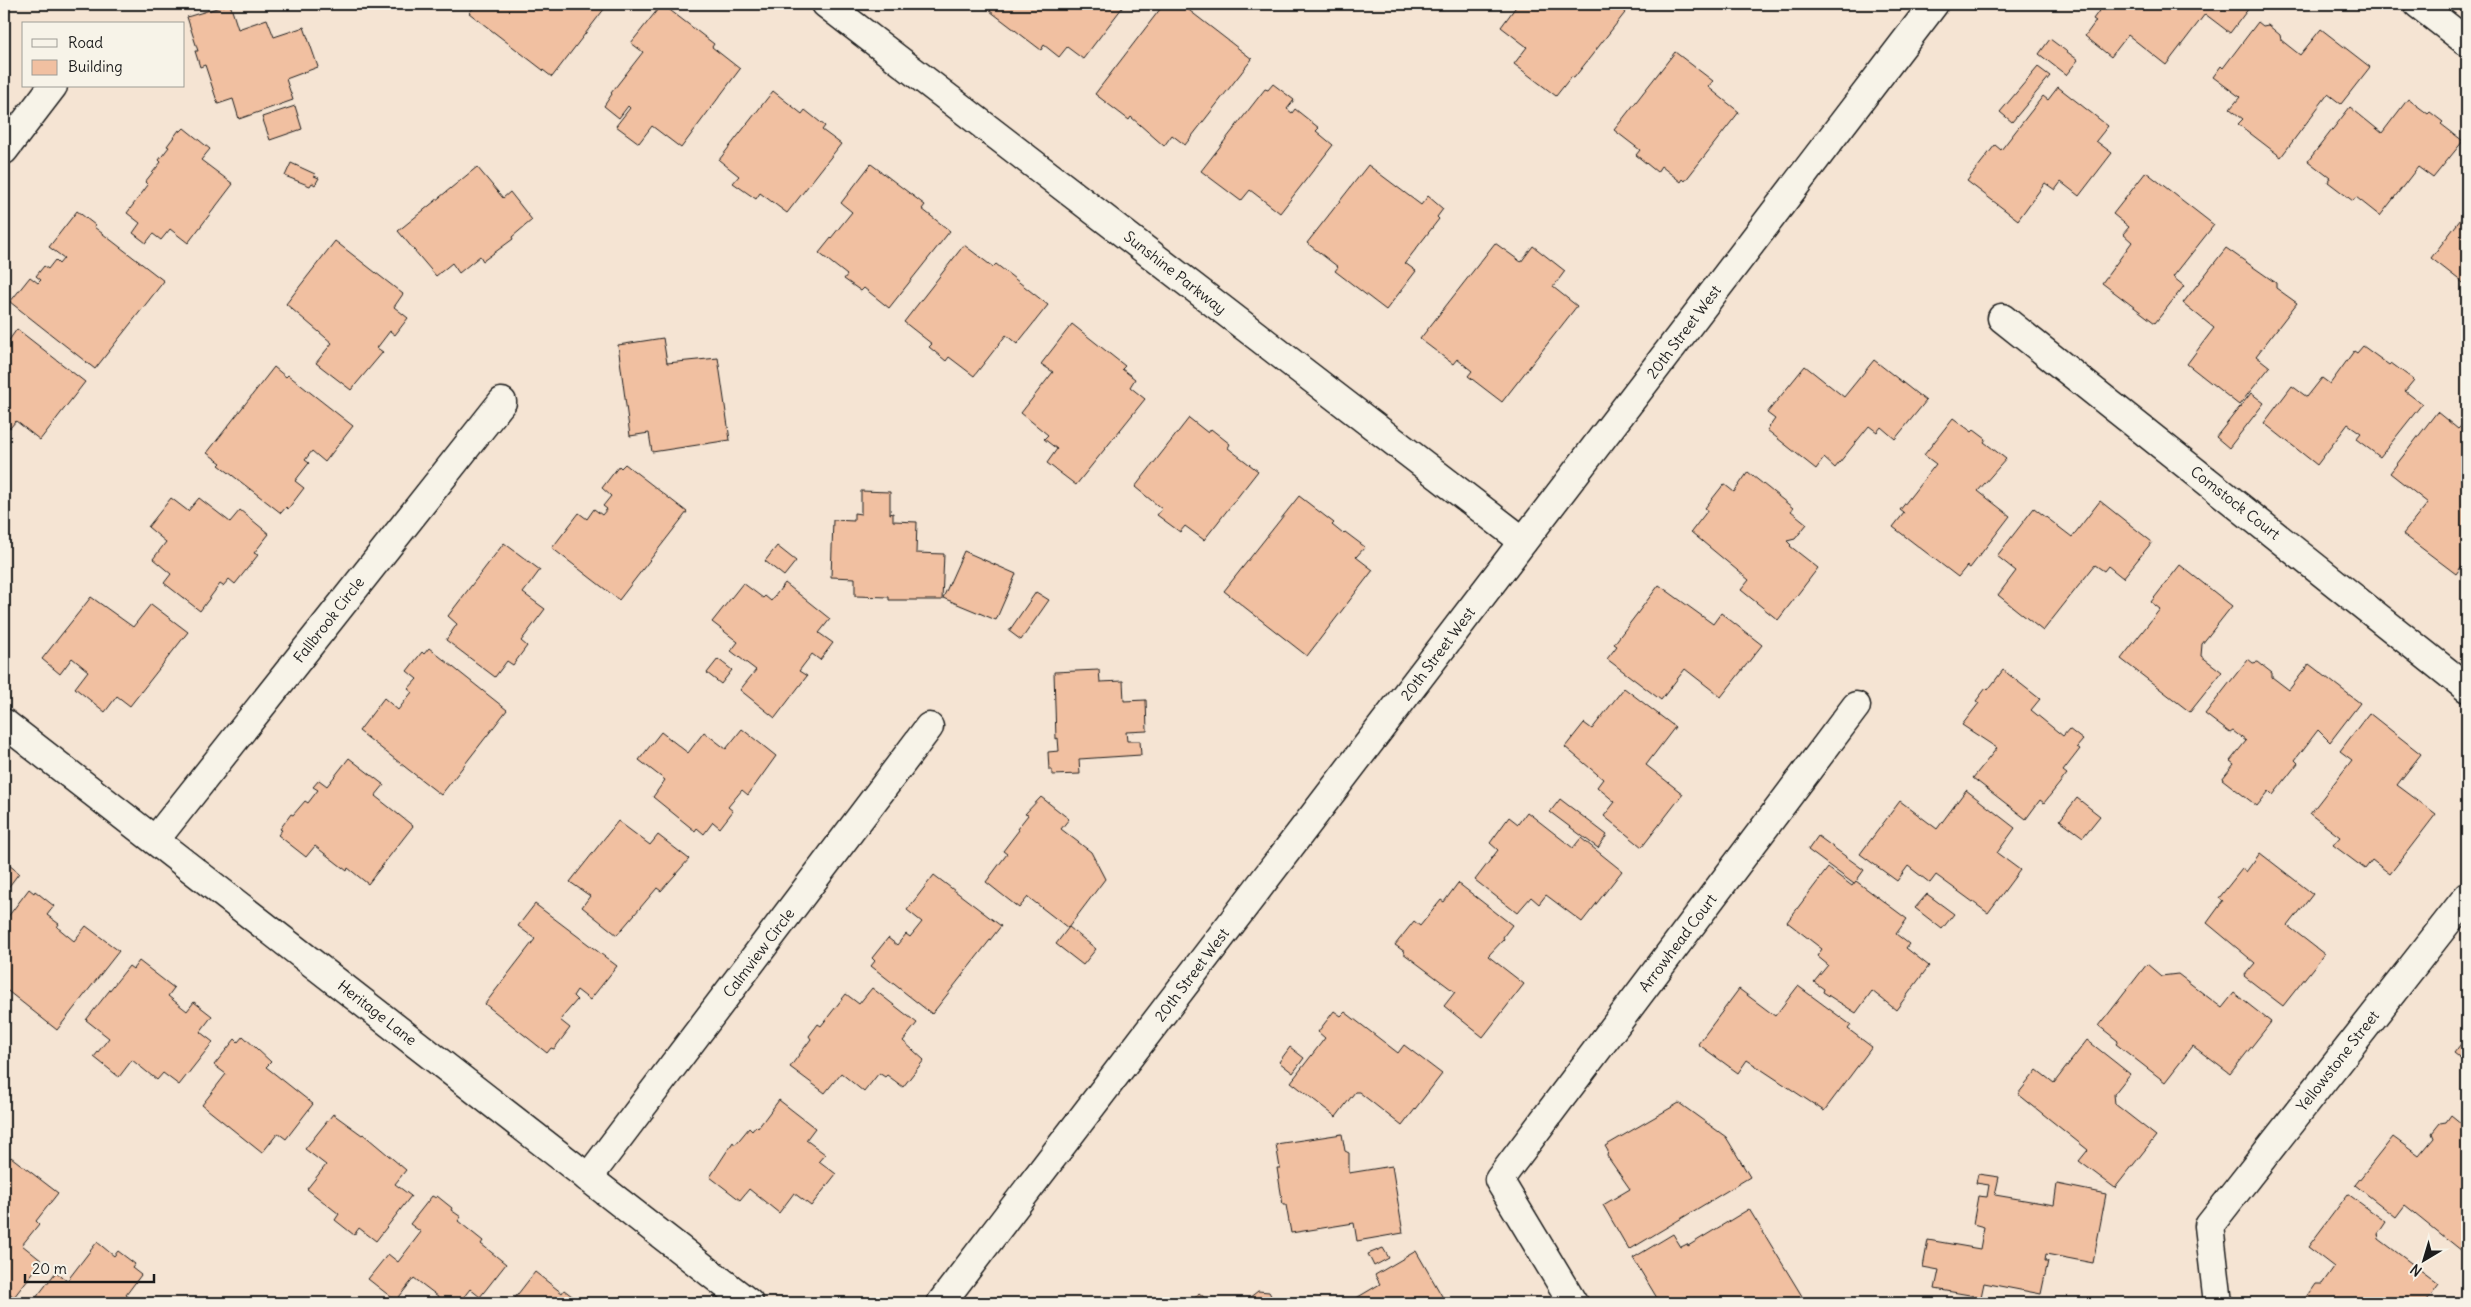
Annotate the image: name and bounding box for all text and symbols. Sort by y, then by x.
legend [22,22,185,88]
text: Road [68,33,103,52]
text: Building [68,57,123,76]
street label: Sunshine Parkway [1120,227,1230,318]
street label: 20th Street West [1642,281,1725,382]
street label: Comstock Court [2187,462,2284,544]
street label: Fallbrook Circle [289,573,368,666]
street label: 20th Street West [1396,603,1479,704]
street label: Arrowhead Court [1635,890,1721,995]
street label: Calmview Circle [719,904,798,1001]
street label: 20th Street West [1150,924,1233,1025]
street label: Heritage Lane [334,976,421,1049]
street label: Yellowstone Street [2292,1006,2383,1115]
north arrow [2398,1234,2448,1284]
scale bar [25,1252,154,1284]
text: 20 m [32,1259,67,1278]
text: N [2407,1260,2425,1280]

